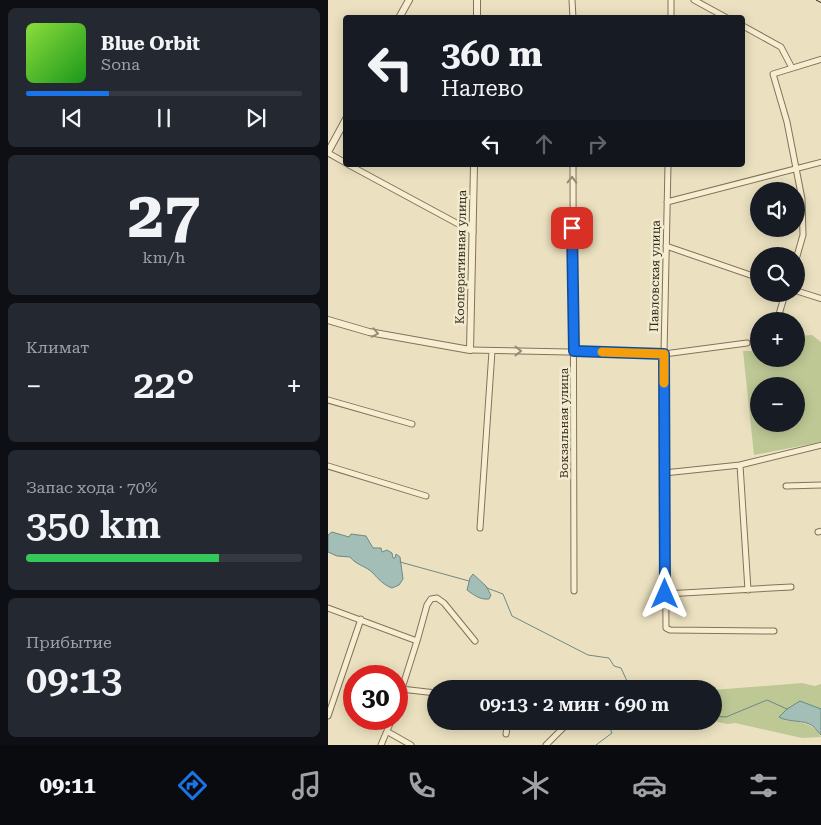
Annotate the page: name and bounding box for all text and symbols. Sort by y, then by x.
text: Blue Orbit [101,32,200,55]
text: 360 m [441,34,542,75]
icon: left [358,35,423,100]
text: Sona [101,55,140,74]
text: Налево [441,76,524,101]
icon: previous [58,104,86,132]
icon: pause [150,104,178,132]
icon: next [242,104,270,132]
icon: left [477,130,505,158]
icon: ahead [530,130,558,158]
icon: right [583,130,611,158]
one-way arrow [567,176,578,184]
text: 27 [128,177,200,253]
map controls [750,182,805,432]
button: sound [750,182,805,237]
street label: Кооперативная улица [453,189,469,324]
pin [551,207,593,249]
icon: arrive [558,214,586,242]
street label: Павловская улица [647,219,663,332]
button: search [750,247,805,302]
text: km/h [143,248,185,267]
button: + [750,312,805,367]
one-way arrow [371,327,380,338]
text: Климат [26,338,89,357]
one-way arrow [515,346,523,356]
text: 22° [133,363,195,407]
street label: Вокзальная улица [557,367,571,478]
text: − [26,370,42,403]
text: + [286,370,302,403]
button: − [750,377,805,432]
text: Запас хода · 70% [26,478,157,497]
text: 350 km [26,503,161,547]
position arrow [638,567,690,619]
text: Прибытие [26,633,112,652]
text: 09:13 [26,658,122,702]
speed limit sign: 30 [343,665,408,730]
text: 09:13 · 2 мин · 690 m [480,693,669,716]
icon: directions [175,768,210,803]
icon: music [289,768,324,803]
icon: phone [404,768,439,803]
icon: climate [518,768,553,803]
icon: car [632,768,667,803]
icon: filters [746,768,781,803]
text: 09:11 [40,773,96,798]

